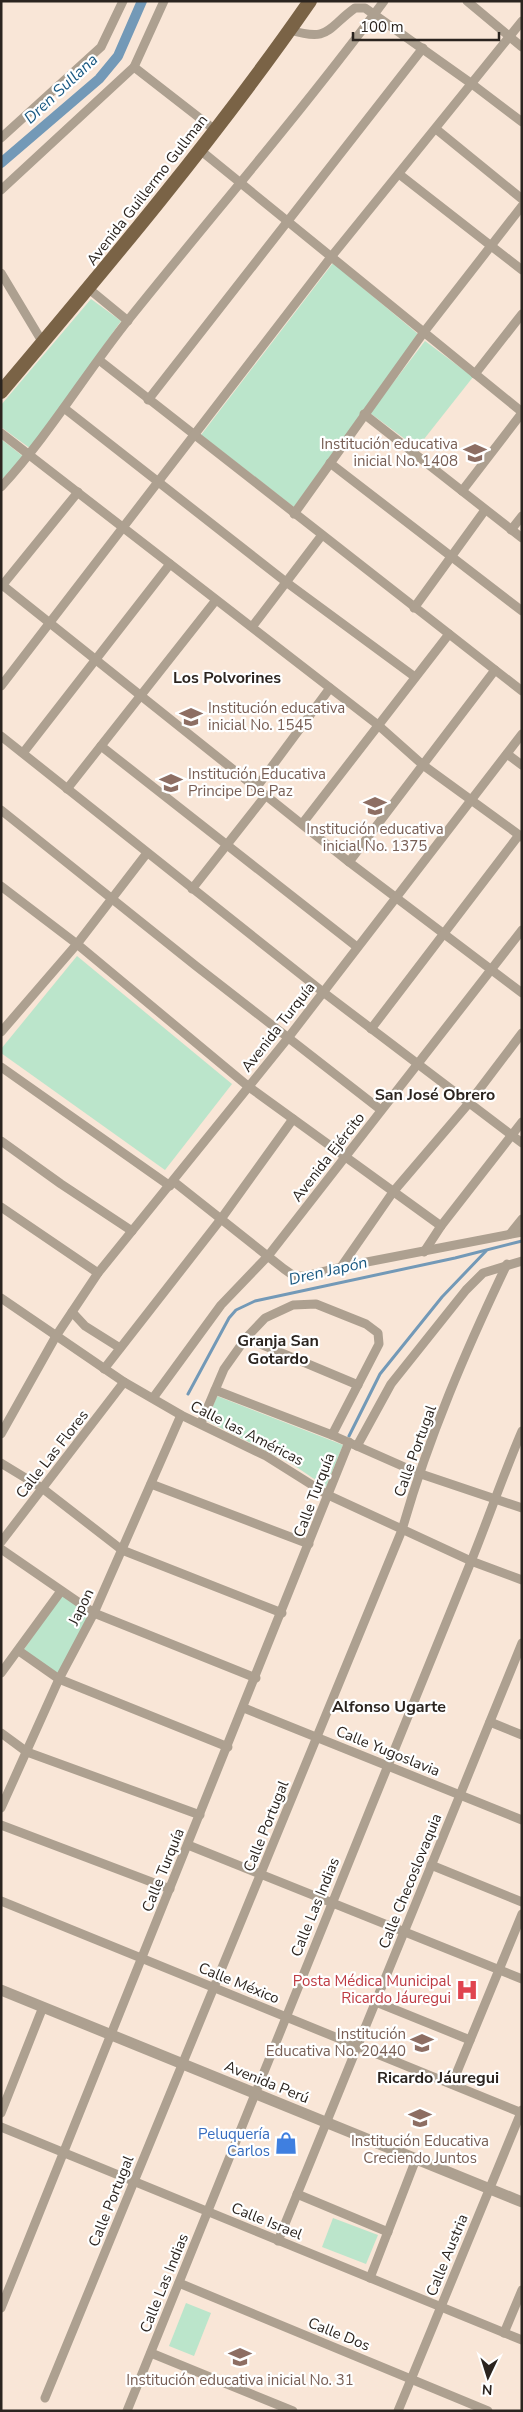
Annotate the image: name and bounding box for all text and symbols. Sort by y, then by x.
scale bar [353,10,499,42]
text: 100 m [360,17,404,37]
water label: Dren Sullana [19,49,103,129]
street label: Avenida Guillermo Gullman [82,110,212,270]
place label: Institución educativa inicial No. 1408 [321,434,458,471]
school or university icon: Institución educativa inicial No. 1408 [462,440,488,466]
district label: Los Polvorines [173,667,281,689]
place label: Institución educativa inicial No. 1545 [208,698,345,735]
school or university icon: Institución educativa inicial No. 1545 [178,704,204,730]
place label: Institución Educativa Principe De Paz [188,764,326,801]
school or university icon: Institución Educativa Principe De Paz [158,770,184,796]
school or university icon: Institución educativa inicial No. 1375 [362,793,388,819]
place label: Institución educativa inicial No. 1375 [306,819,444,856]
street label: Avenida Turquía [237,978,319,1076]
district label: San José Obrero [375,1084,495,1106]
street label: Avenida Ejército [287,1108,369,1206]
water label: Dren Japón [286,1251,370,1291]
district label: Granja San Gotardo [237,1330,319,1370]
street label: Calle las Américas [187,1396,307,1470]
street label: Calle Portugal [389,1402,441,1500]
street label: Calle Las Flores [11,1406,93,1502]
street label: Calle Turquía [289,1450,339,1540]
street label: Japon [63,1585,98,1630]
district label: Alfonso Ugarte [332,1696,446,1718]
street label: Calle Yugoslavia [333,1721,443,1781]
street label: Calle Portugal [239,1777,294,1875]
street label: Calle Checoslovaquia [374,1810,446,1952]
street label: Calle Turquía [137,1825,189,1915]
street label: Calle Las Indias [286,1854,344,1960]
street label: Calle México [196,1958,282,2008]
place label: Posta Médica Municipal Ricardo Jáuregui [293,1971,452,2008]
hospital icon: Posta Médica Municipal Ricardo Jáuregui [454,1977,480,2003]
place label: Institución Educativa No. 20440 [266,2024,406,2061]
school or university icon: Institución Educativa No. 20440 [409,2030,435,2056]
street label: Avenida Perú [222,2056,312,2108]
district label: Ricardo Jáuregui [377,2067,499,2089]
school or university icon: Institución Educativa Creciendo Juntos [407,2105,433,2131]
place label: Peluquería Carlos [198,2124,270,2161]
shop icon: Peluquería Carlos [273,2130,299,2156]
place label: Institución Educativa Creciendo Juntos [351,2131,489,2168]
street label: Calle Portugal [84,2152,139,2250]
street label: Calle Israel [228,2198,306,2245]
street label: Calle Austria [421,2211,473,2299]
street label: Calle Las Indias [135,2230,193,2336]
street label: Calle Dos [305,2313,373,2355]
school or university icon: Institución educativa inicial No. 31 [227,2344,253,2370]
north arrow [463,2352,513,2402]
place label: Institución educativa inicial No. 31 [126,2370,354,2390]
text: N [481,2380,493,2399]

